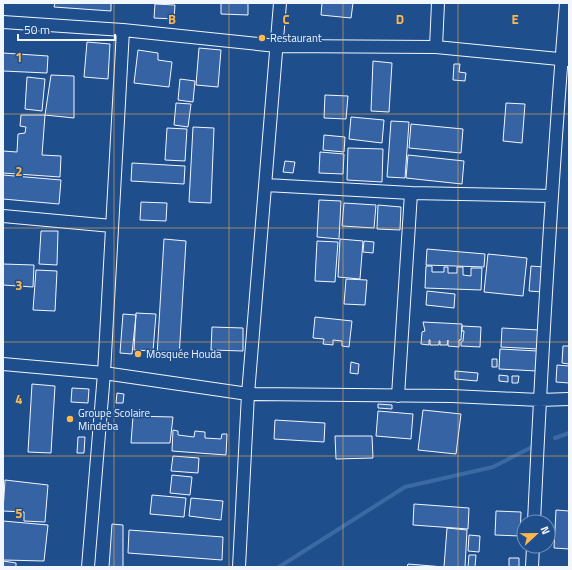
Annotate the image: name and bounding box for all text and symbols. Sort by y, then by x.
text: B [168,9,176,29]
text: C [282,9,290,29]
text: D [396,9,404,29]
text: E [511,9,519,29]
scale bar [18,16,115,42]
text: 50 m [24,20,50,39]
place label: Restaurant [270,30,322,46]
marker: Restaurant [257,33,267,43]
text: 1 [15,47,23,67]
text: 2 [15,161,23,181]
text: 3 [15,275,23,295]
place label: Mosquée Houda [146,346,222,362]
marker: Mosquée Houda [133,349,143,359]
text: 4 [15,389,23,409]
place label: Groupe Scolaire Mindeba [78,405,151,434]
marker: Groupe Scolaire Mindeba [65,414,75,424]
text: 5 [15,503,23,523]
north arrow [516,514,556,554]
text: N [536,524,554,537]

